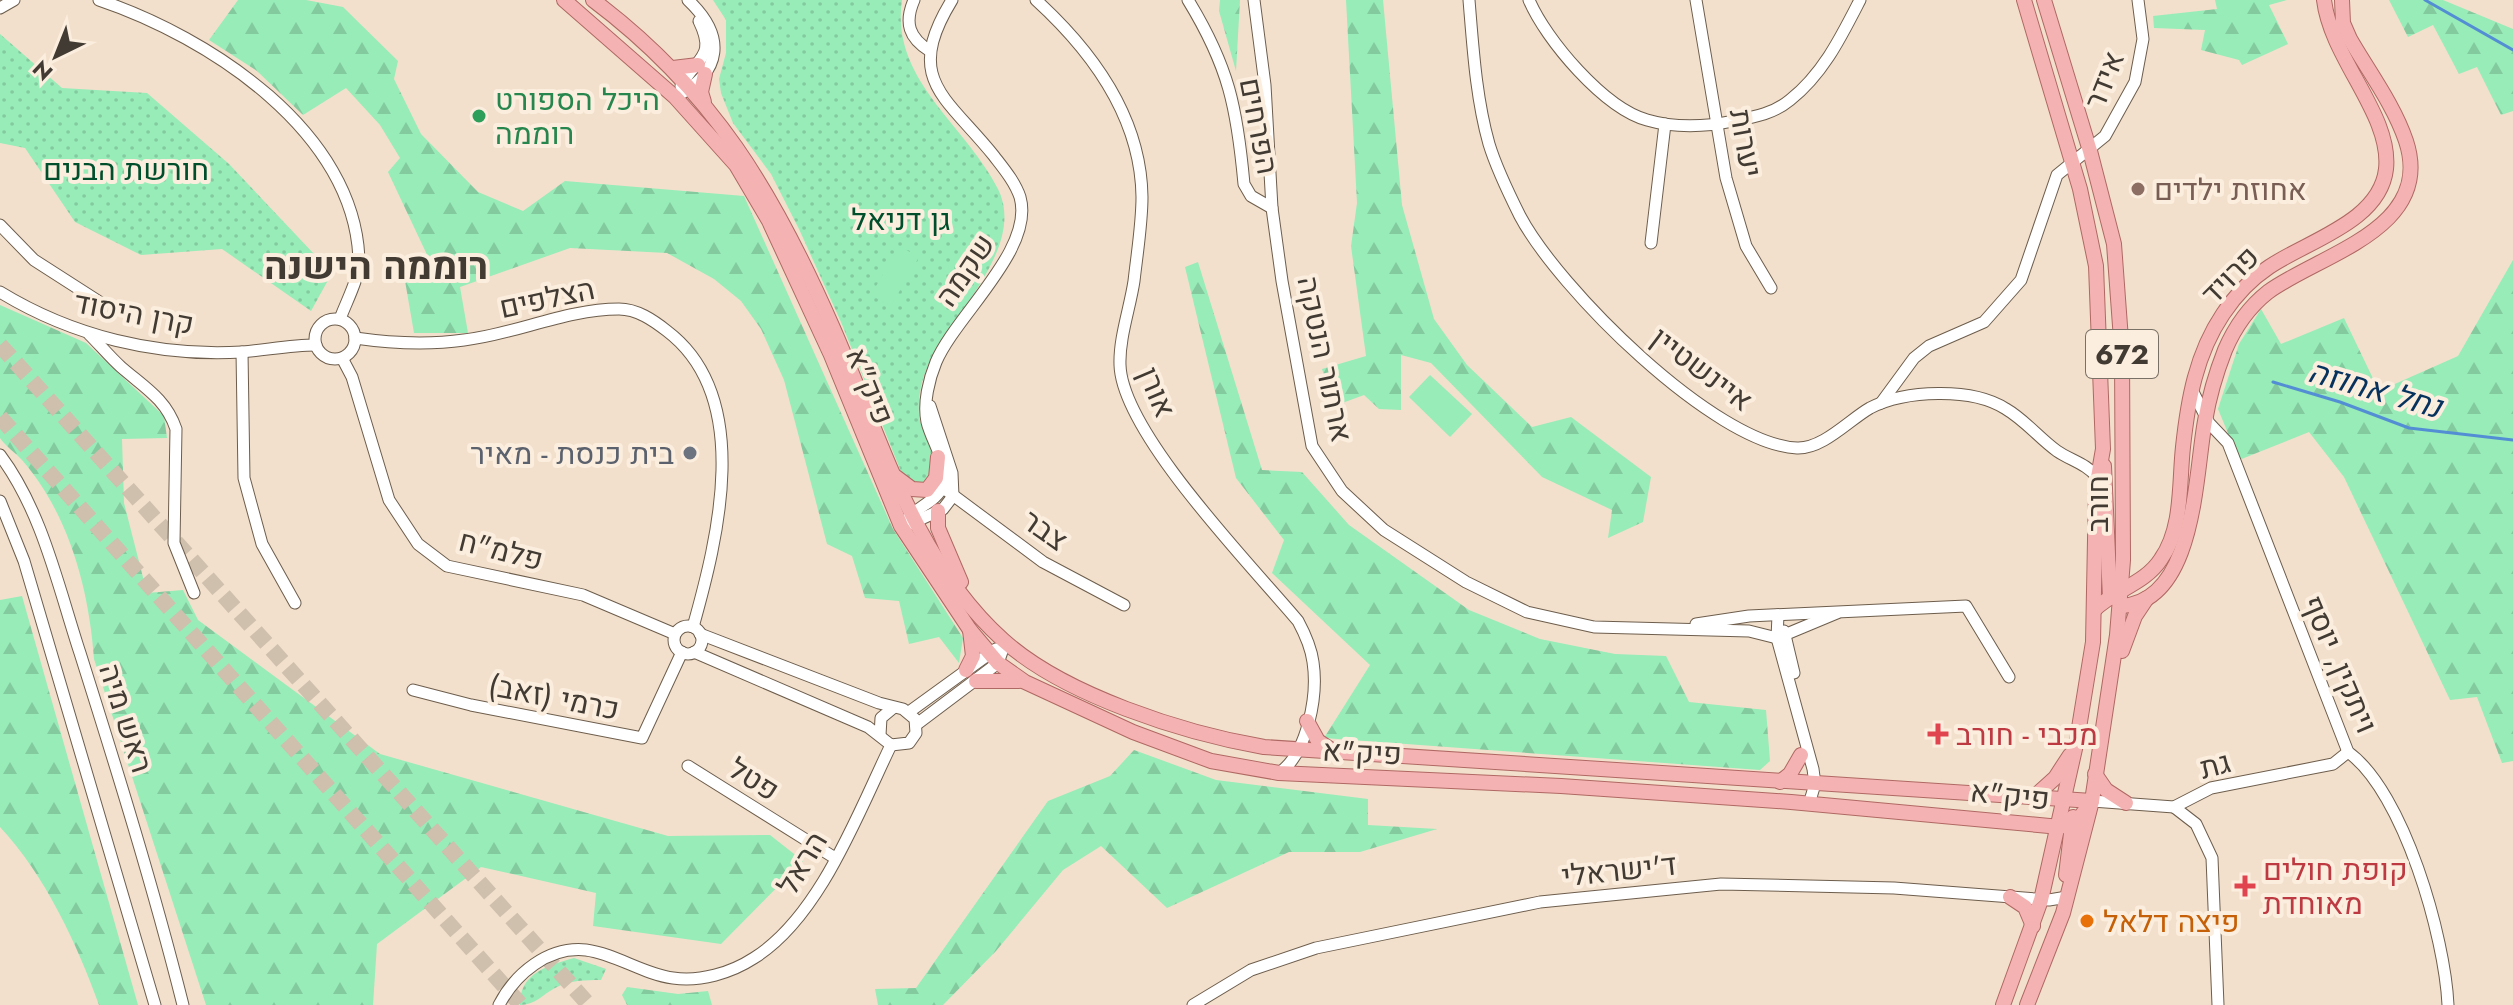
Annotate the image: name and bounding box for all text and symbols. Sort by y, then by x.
north arrow [16,16,96,96]
street label: אידר [2073,45,2135,115]
text: N [25,53,60,88]
street label: הפרחים [1229,74,1289,178]
place label: היכל הספורט רוממה [495,78,660,155]
street label: יערות [1719,105,1773,181]
marker: היכל הספורט רוממה [470,107,488,125]
park label: חורשת הבנים [43,148,209,191]
place label: אחוזת ילדים [2154,168,2307,211]
marker: אחוזת ילדים [2129,180,2147,198]
park label: גן דניאל [851,198,951,241]
street label: שקמה [925,225,1005,315]
street label: פרויד [2191,236,2269,314]
district label: רוממה הישנה [264,238,488,293]
street label: הצלפים [495,267,599,329]
street label: ארתור הנטקה [1286,272,1364,446]
street label: קרן היסוד [70,280,198,346]
street label: איינשטיין [1642,317,1762,421]
road number: 672 [2086,330,2158,378]
street label: פיק"א [835,341,905,431]
water label: נחל אחוזה [2303,348,2449,431]
street label: אורן [1127,360,1187,424]
place label: בית כנסת - מאיר [470,432,674,475]
marker: בית כנסת - מאיר [681,444,699,462]
street label: חורב [2076,475,2119,533]
street label: צבר [1013,499,1077,561]
street label: פלמ"ח [454,519,548,581]
street label: ויתקין, יוסף [2292,588,2388,740]
street label: ראש מיה [88,658,164,778]
street label: כרמי (זאב) [485,663,623,731]
place label: מכבי - חורב [1956,713,2098,756]
marker: מכבי - חורב [1927,723,1949,745]
street label: פיק"א [1321,728,1403,776]
street label: גת [2195,740,2235,790]
street label: פטל [720,747,788,811]
street label: פיק"א [1968,769,2052,821]
street label: הראל [766,823,838,903]
street label: ד'ישראלי [1559,843,1679,897]
place label: קופת חולים מאוחדת [2263,848,2408,925]
marker: קופת חולים מאוחדת [2234,875,2256,897]
place label: פיצה דלאל [2103,900,2240,943]
marker: פיצה דלאל [2078,912,2096,930]

